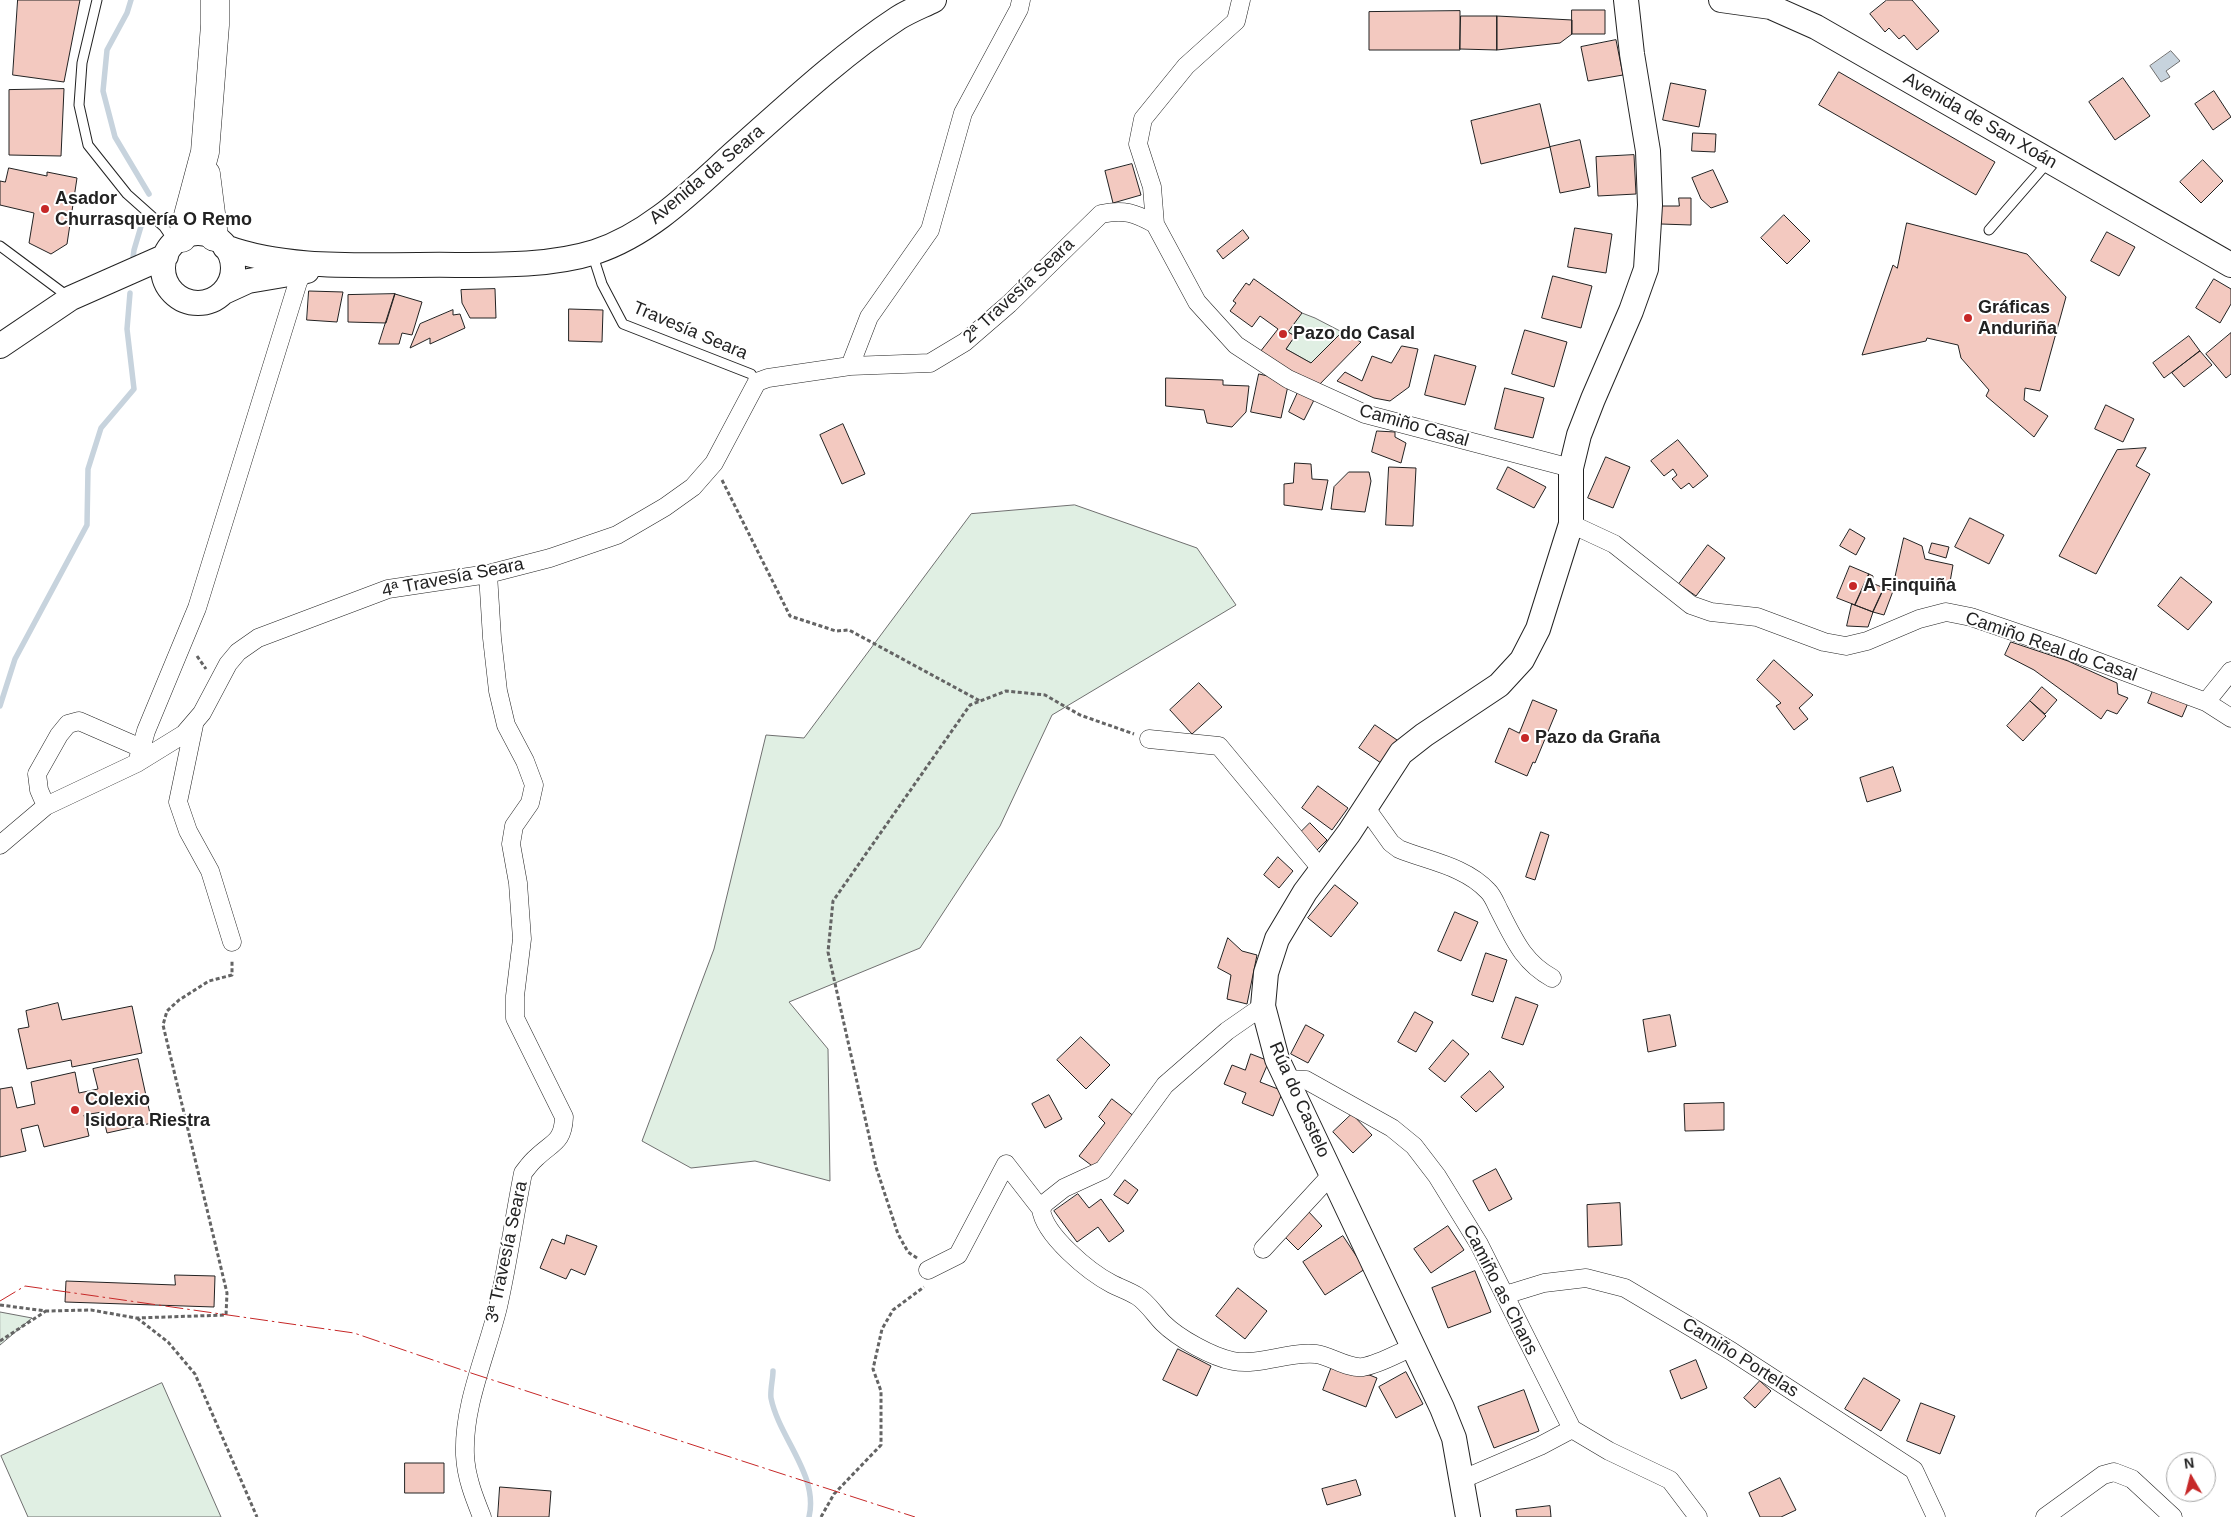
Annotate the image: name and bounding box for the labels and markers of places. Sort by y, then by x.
place label: Asador Churrasquería O Remo [55,188,252,230]
marker: Asador Churrasquería O Remo [39,203,51,215]
place label: Gráficas Anduriña [1978,297,2057,340]
marker: Gráficas Anduriña [1962,312,1974,324]
place label: Pazo do Casal [1293,323,1415,345]
marker: Pazo do Casal [1277,328,1289,340]
place label: A Finquiña [1863,575,1956,597]
marker: A Finquiña [1847,580,1859,592]
place label: Pazo da Graña [1535,727,1660,749]
marker: Pazo da Graña [1519,732,1531,744]
place label: Colexio Isidora Riestra [85,1089,210,1132]
marker: Colexio Isidora Riestra [69,1104,81,1116]

